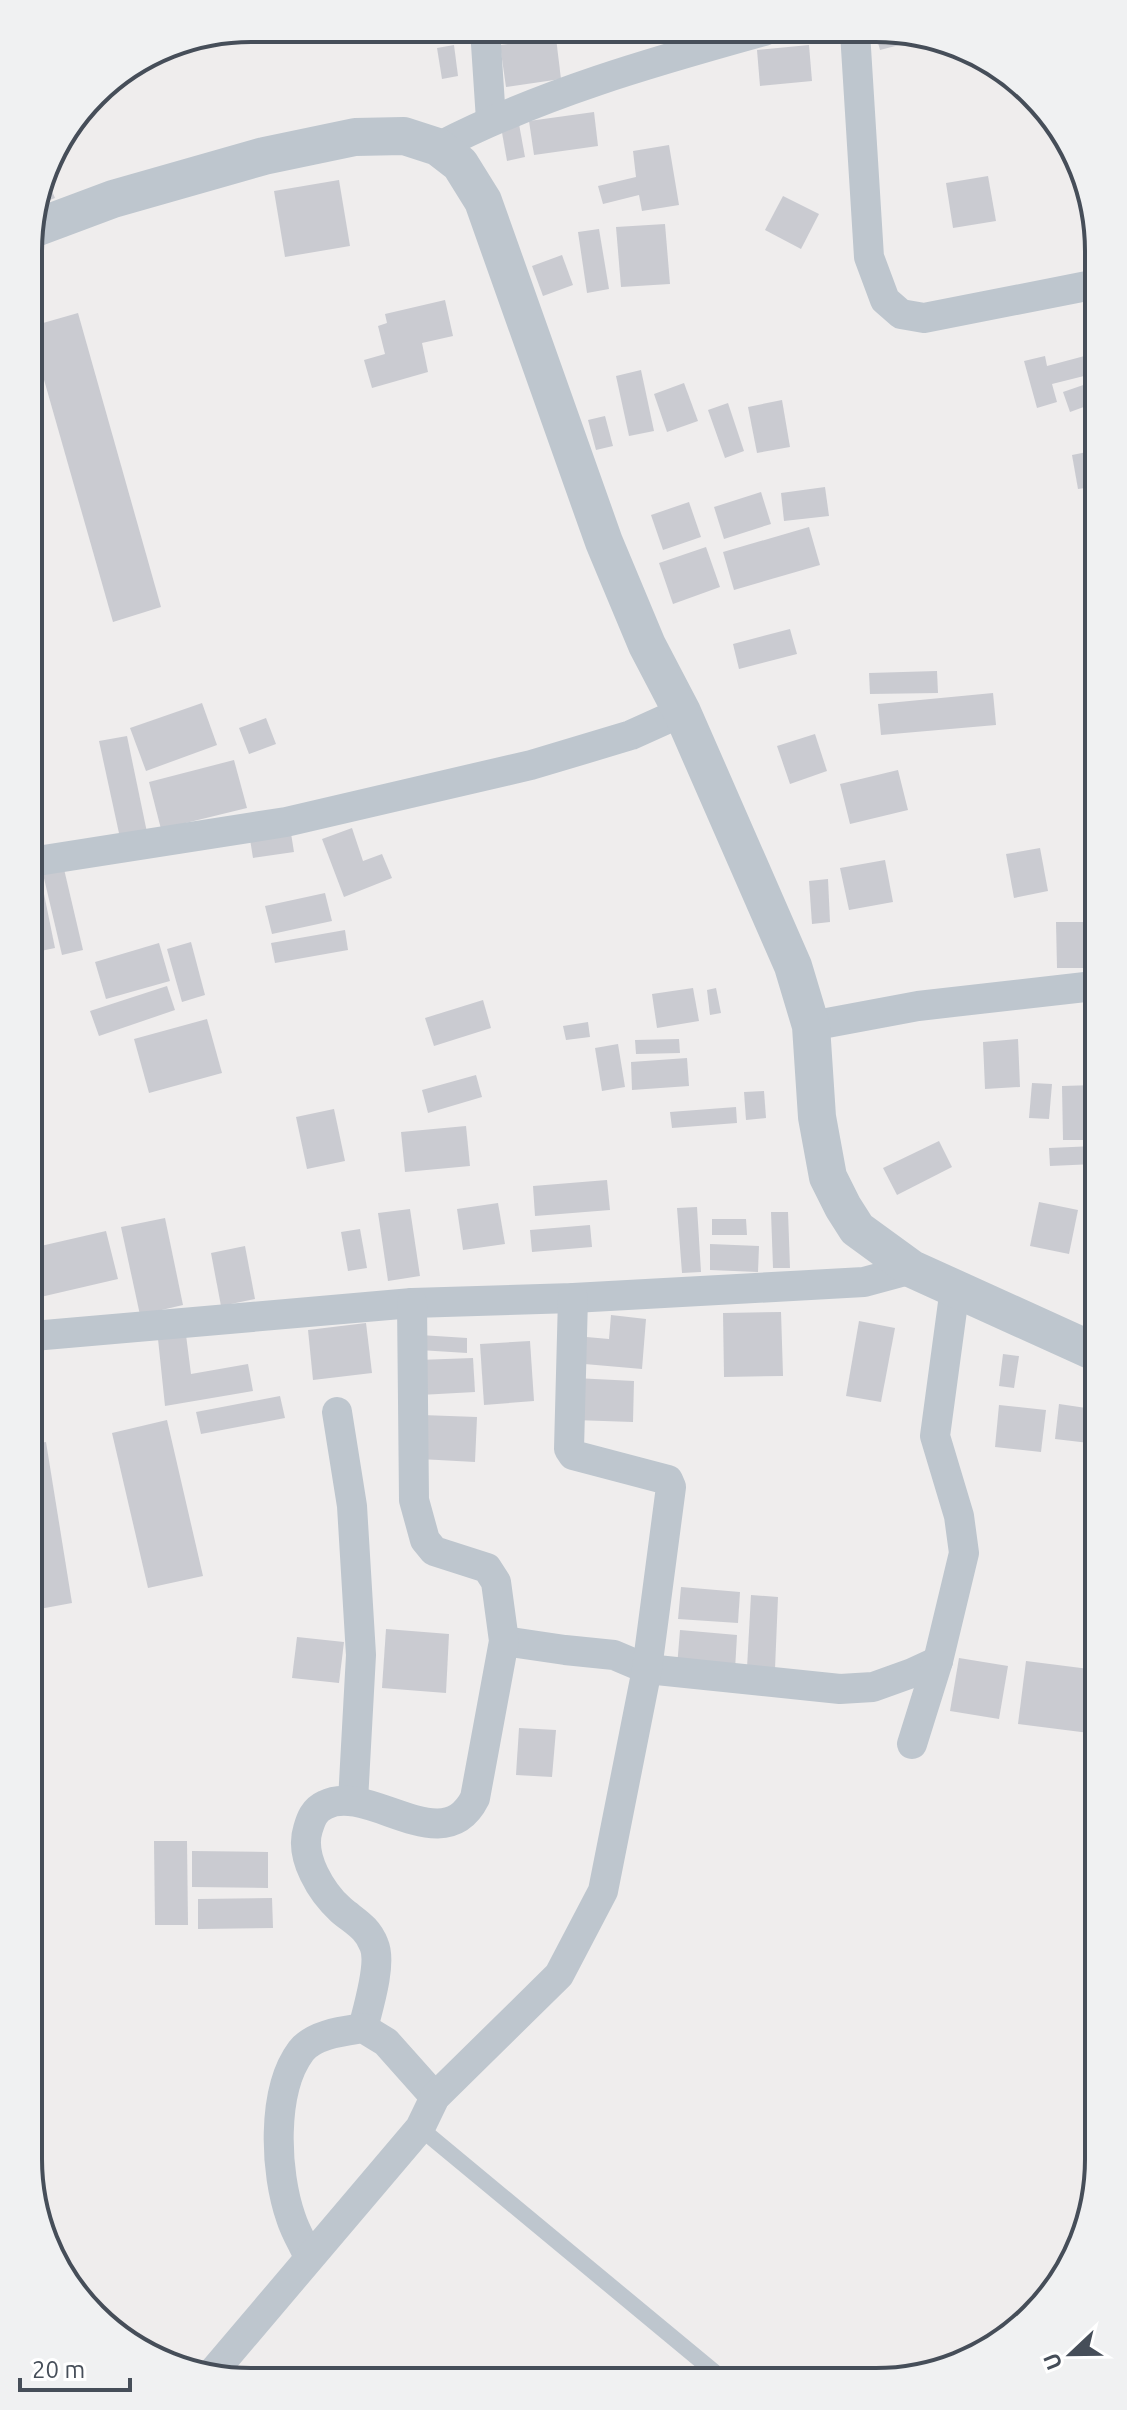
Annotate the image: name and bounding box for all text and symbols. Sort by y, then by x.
north arrow [1031,2314,1111,2394]
scale bar [20,2342,130,2392]
text: U [1038,2350,1066,2374]
text: 20 m [32,2356,85,2383]

